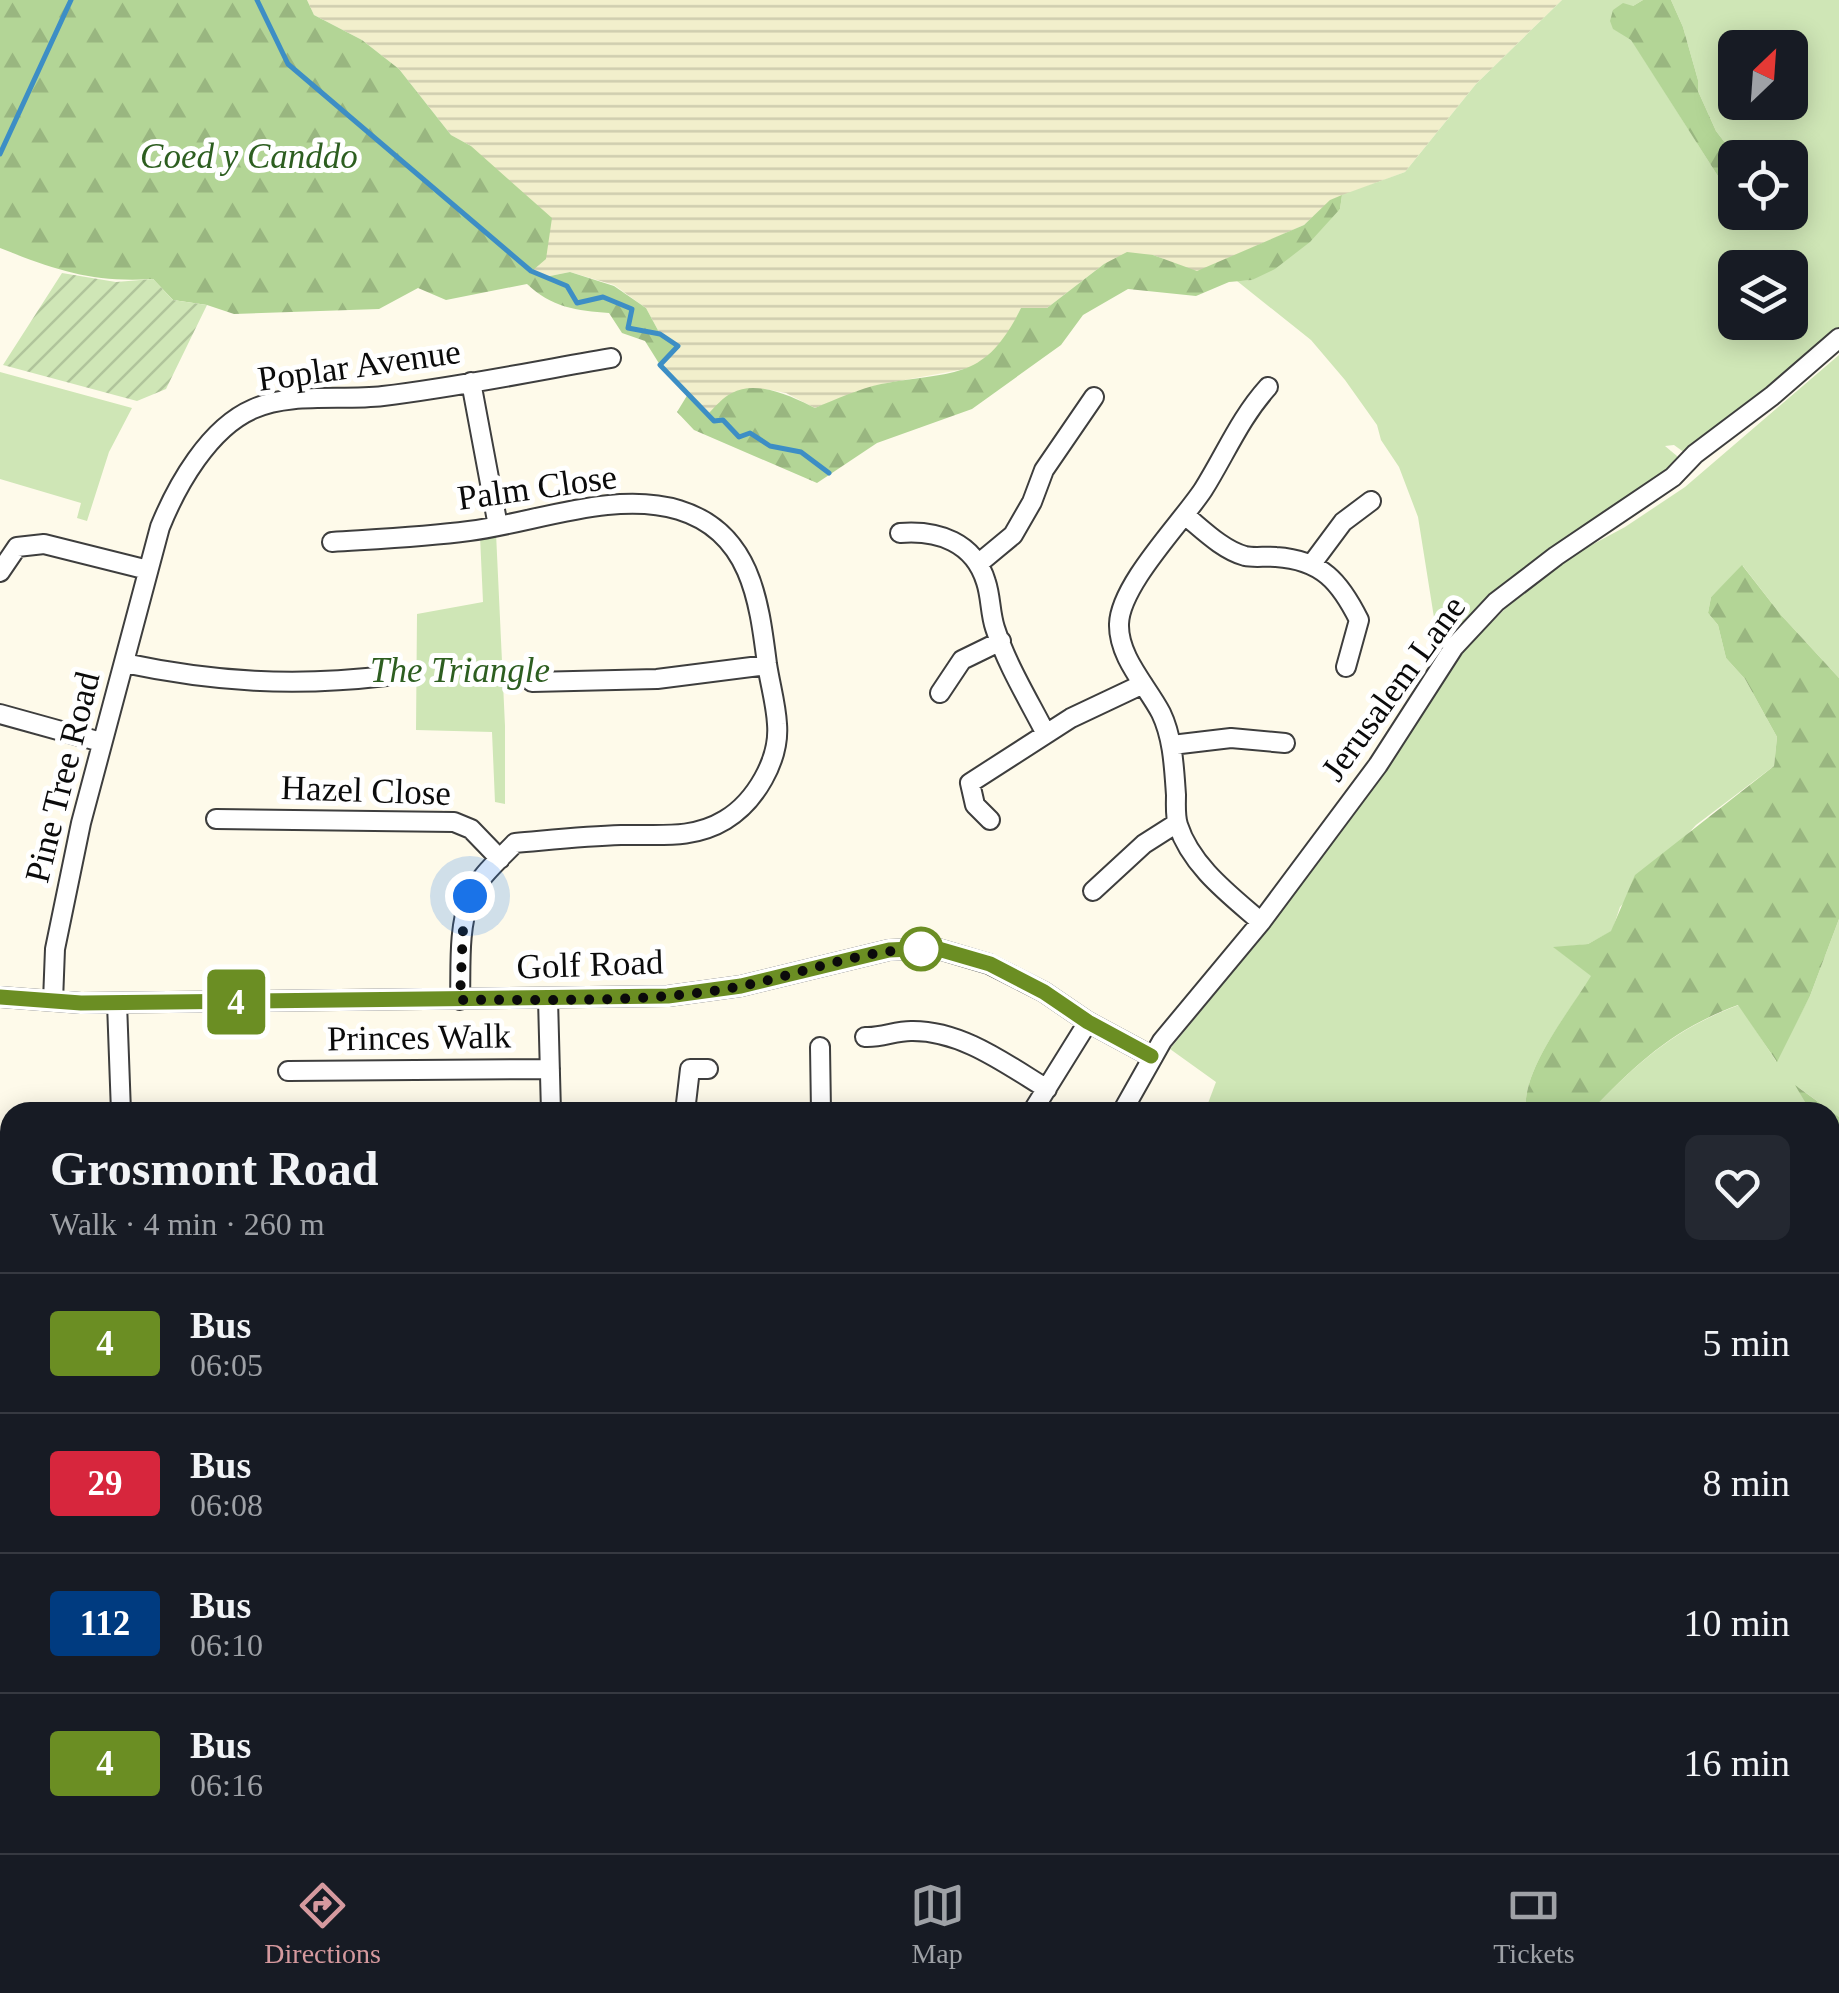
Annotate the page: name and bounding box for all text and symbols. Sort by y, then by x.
north arrow [1718,30,1808,120]
map controls [1718,30,1808,340]
park label: Coed y Canddo [140,137,358,176]
button: locate [1718,140,1808,230]
button: layers [1718,250,1808,340]
street label: Poplar Avenue [255,332,463,399]
street label: Palm Close [455,457,619,518]
street label: Jerusalem Lane [1313,588,1473,788]
park label: The Triangle [370,651,550,690]
street label: Pine Tree Road [17,667,108,887]
street label: Hazel Close [280,768,452,813]
your location [445,871,495,921]
unlabelled marker [900,928,942,970]
street label: Golf Road [516,942,665,987]
line badge: 4 [204,970,268,1034]
text: 4 [227,983,245,1022]
street label: Princes Walk [327,1016,512,1059]
button: heart [1685,1135,1790,1240]
text: Grosmont Road [50,1142,378,1195]
text: Walk · 4 min · 260 m [50,1206,325,1242]
text: Bus [190,1304,251,1346]
text: 5 min [1702,1322,1790,1364]
text: 4 [96,1324,114,1363]
text: 06:05 [190,1347,263,1383]
text: Bus [190,1444,251,1486]
text: 8 min [1702,1462,1790,1504]
text: 29 [88,1464,123,1503]
text: 06:08 [190,1487,263,1523]
text: Bus [190,1584,251,1626]
text: 10 min [1683,1602,1790,1644]
text: 112 [80,1604,130,1643]
text: 06:10 [190,1627,263,1663]
text: Bus [190,1724,251,1766]
text: 16 min [1683,1742,1790,1784]
text: 4 [96,1744,114,1783]
text: 06:16 [190,1767,263,1803]
tab: Directions [264,1878,381,1970]
tab: Map [910,1878,965,1970]
tab: Tickets [1493,1878,1575,1970]

